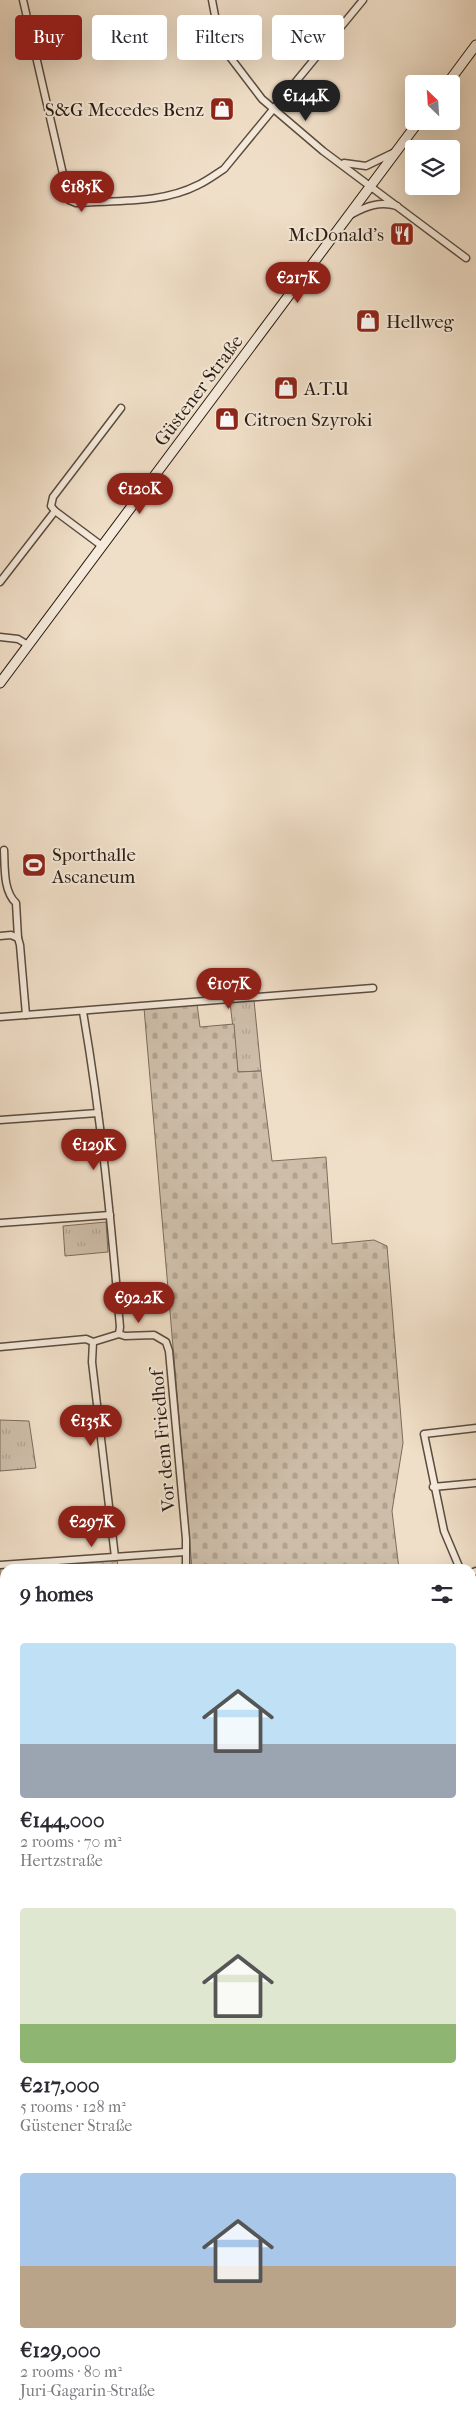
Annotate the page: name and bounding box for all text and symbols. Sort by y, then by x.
chip: Buy [15,15,82,60]
chip: Rent [92,15,167,60]
chip: Filters [177,15,262,60]
chip: New [272,15,344,60]
north arrow [405,75,460,130]
map controls [405,75,460,195]
pin: €144K [271,80,341,122]
text: €144K [283,86,329,105]
shop icon: S&G Mecedes Benz [209,96,235,122]
place label: S&G Mecedes Benz [45,99,204,121]
button: layers [405,140,460,195]
pin: €185K [47,170,117,213]
text: €185K [61,177,103,196]
restaurant icon: McDonald's [389,221,415,247]
place label: McDonald's [288,224,384,246]
pin: €217K [263,262,333,304]
text: €217K [277,268,319,287]
shop icon: Hellweg [355,308,381,334]
place label: Hellweg [386,311,455,333]
street label: Güstener Straße [150,331,248,450]
shop icon: A.T.U [273,375,299,401]
place label: A.T.U [303,378,349,400]
shop icon: Citroen Szyroki [214,406,240,432]
place label: Citroen Szyroki [244,409,373,431]
pin: €120K [105,472,175,515]
text: €120K [118,479,162,498]
place label: Sporthalle Ascaneum [51,844,136,888]
sports icon: Sporthalle Ascaneum [21,852,47,878]
pin: €107K [194,968,264,1010]
text: €107K [207,974,251,993]
pin: €129K [59,1128,129,1171]
text: €129K [72,1135,116,1154]
pin: €92.2K [98,1282,180,1324]
text: €92.2K [114,1288,164,1307]
street label: Vor dem Friedhof [146,1365,180,1514]
pin: €135K [56,1404,126,1447]
text: €135K [71,1411,111,1430]
pin: €297K [57,1506,127,1548]
text: €297K [69,1512,115,1531]
icon: filters [428,1580,456,1608]
text: 9 homes [20,1582,93,1606]
icon: home [193,1676,283,1766]
text: €144,000 [20,1808,105,1832]
text: 2 rooms · 70 m² [20,1832,122,1851]
text: Hertzstraße [20,1851,103,1870]
icon: home [193,1941,283,2031]
text: €217,000 [20,2073,100,2097]
text: 5 rooms · 128 m² [20,2097,126,2116]
text: Güstener Straße [20,2116,132,2135]
icon: home [193,2206,283,2296]
text: €129,000 [20,2338,101,2362]
text: 2 rooms · 80 m² [20,2362,122,2381]
text: Juri-Gagarin-Straße [20,2381,155,2400]

